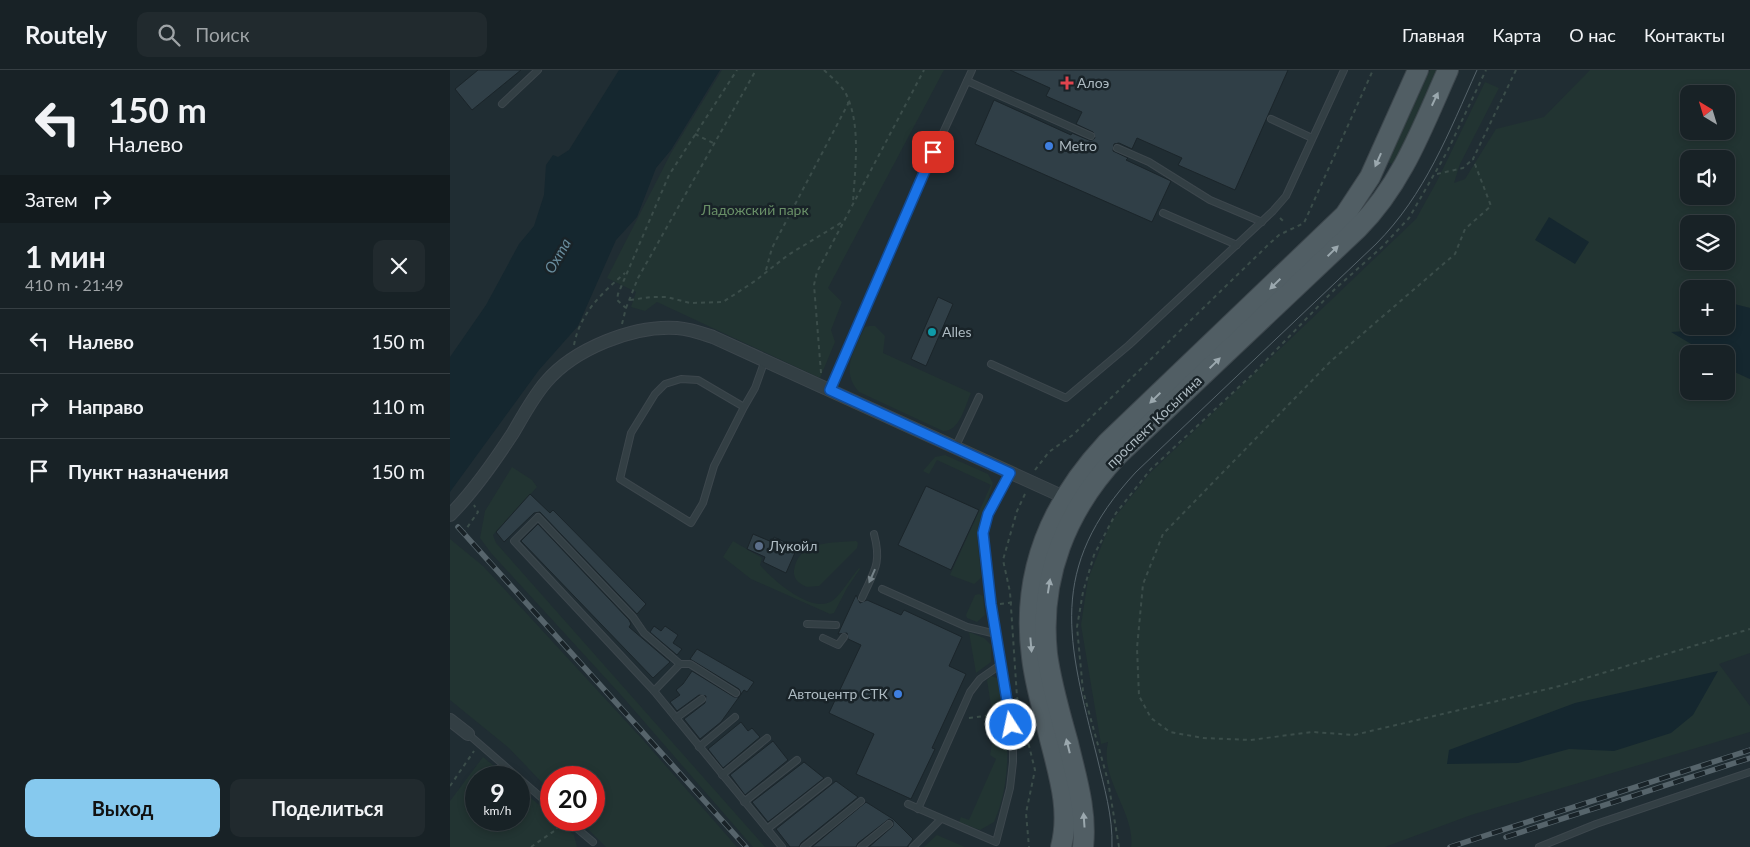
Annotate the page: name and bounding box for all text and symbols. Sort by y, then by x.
search box [137,12,487,57]
text: Routely [25,20,107,49]
icon: search [155,21,183,49]
text: Поиск [195,23,250,46]
text: Главная [1402,24,1465,46]
text: Карта [1493,24,1541,46]
text: О нас [1569,24,1616,46]
text: Контакты [1644,24,1725,46]
place label: Алоэ [1077,74,1110,91]
marker: Алоэ [1061,77,1073,89]
north arrow [1680,85,1735,140]
map controls [1680,85,1735,400]
text: 150 m [108,88,207,130]
icon: left [25,90,90,155]
one-way arrow [1431,92,1439,106]
text: Налево [108,130,183,157]
pin [912,131,954,173]
place label: Metro [1059,137,1097,154]
icon: arrive [919,138,947,166]
marker: Metro [1043,140,1055,152]
button: sound [1680,150,1735,205]
one-way arrow [1373,153,1381,167]
icon: right [88,185,116,213]
text: Затем [25,188,78,211]
park label: Ладожский парк [700,201,809,218]
button: layers [1680,215,1735,270]
water label: Охта [540,235,574,276]
text: 1 мин [25,238,106,274]
button: close [373,240,425,292]
one-way arrow [1327,245,1339,257]
text: 410 m · 21:49 [25,275,124,294]
one-way arrow [1269,278,1281,290]
button: + [1680,280,1735,335]
place label: Alles [942,323,972,340]
marker: Alles [926,326,938,338]
icon: left [25,327,53,355]
text: Налево [68,330,134,353]
text: 150 m [371,330,425,353]
button: − [1680,345,1735,400]
one-way arrow [1209,357,1221,369]
street label: проспект Косыгина [1103,372,1205,471]
icon: right [25,392,53,420]
one-way arrow [1149,392,1161,404]
text: Направо [68,395,144,418]
text: 110 m [371,395,425,418]
icon: arrive [25,457,53,485]
text: Пункт назначения [68,460,229,483]
text: 150 m [371,460,425,483]
place label: Лукойл [768,537,817,554]
marker: Лукойл [753,540,765,552]
one-way arrow [868,569,876,583]
one-way arrow [1045,578,1053,594]
one-way arrow [1027,637,1035,653]
place label: Автоцентр СТК [788,685,889,702]
marker: Автоцентр СТК [892,688,904,700]
position arrow [984,698,1036,750]
one-way arrow [1064,738,1072,753]
speed limit sign: 20 [540,766,605,831]
text: 9 [490,777,505,807]
button: Выход [25,779,220,837]
button: Поделиться [230,779,425,837]
text: km/h [483,803,512,818]
one-way arrow [1079,812,1087,828]

